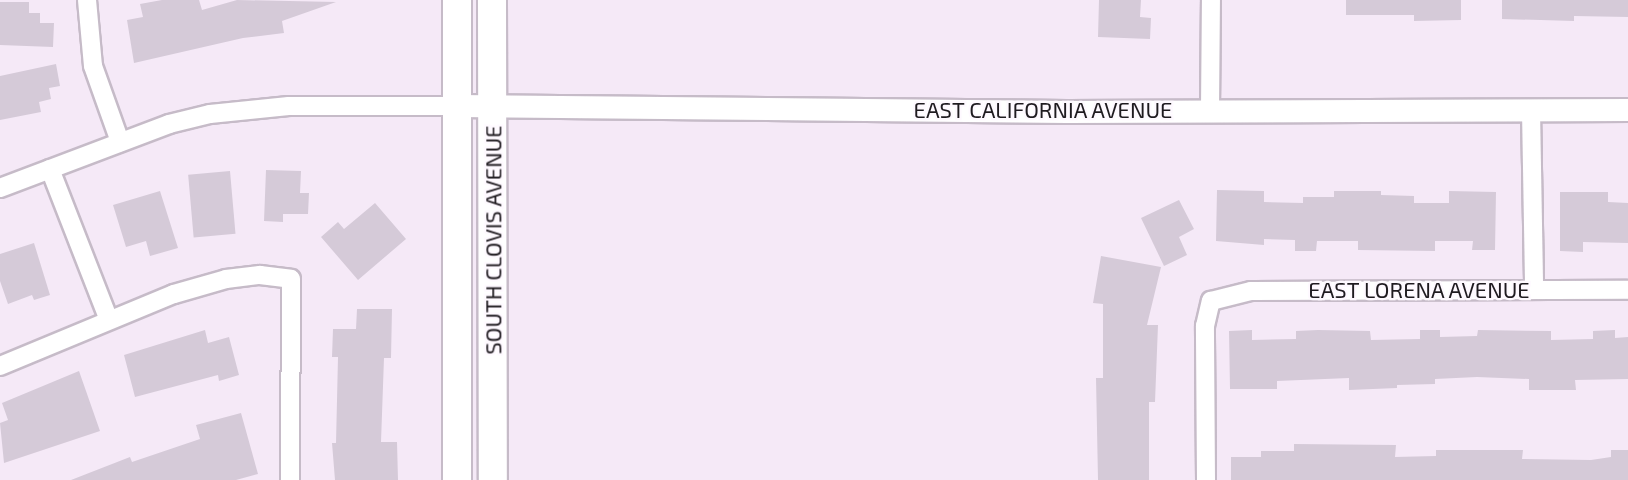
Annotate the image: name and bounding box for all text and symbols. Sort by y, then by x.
street label: EAST CALIFORNIA AVENUE [913,97,1173,123]
street label: SOUTH CLOVIS AVENUE [480,125,506,355]
street label: EAST LORENA AVENUE [1308,277,1530,303]

